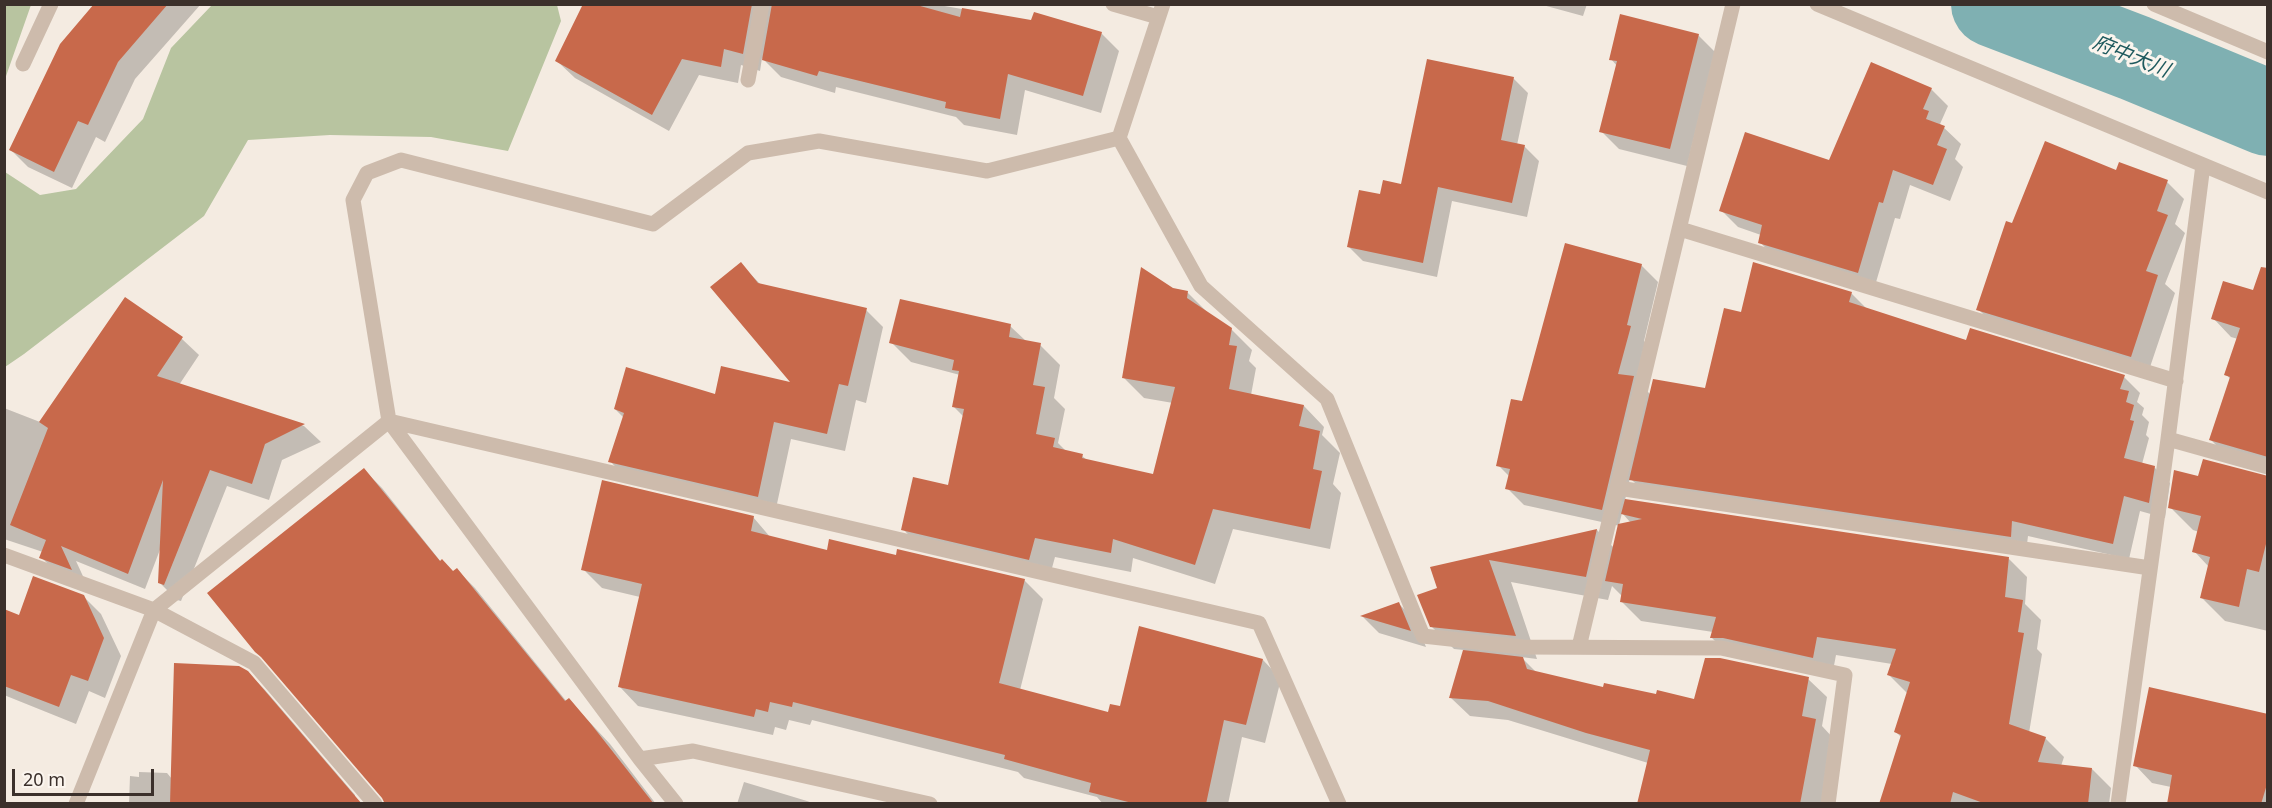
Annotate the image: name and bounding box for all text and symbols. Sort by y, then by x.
water label: 府中大川 [2089,31,2173,83]
scale bar [15,757,158,795]
text: 20 m [23,767,65,791]

